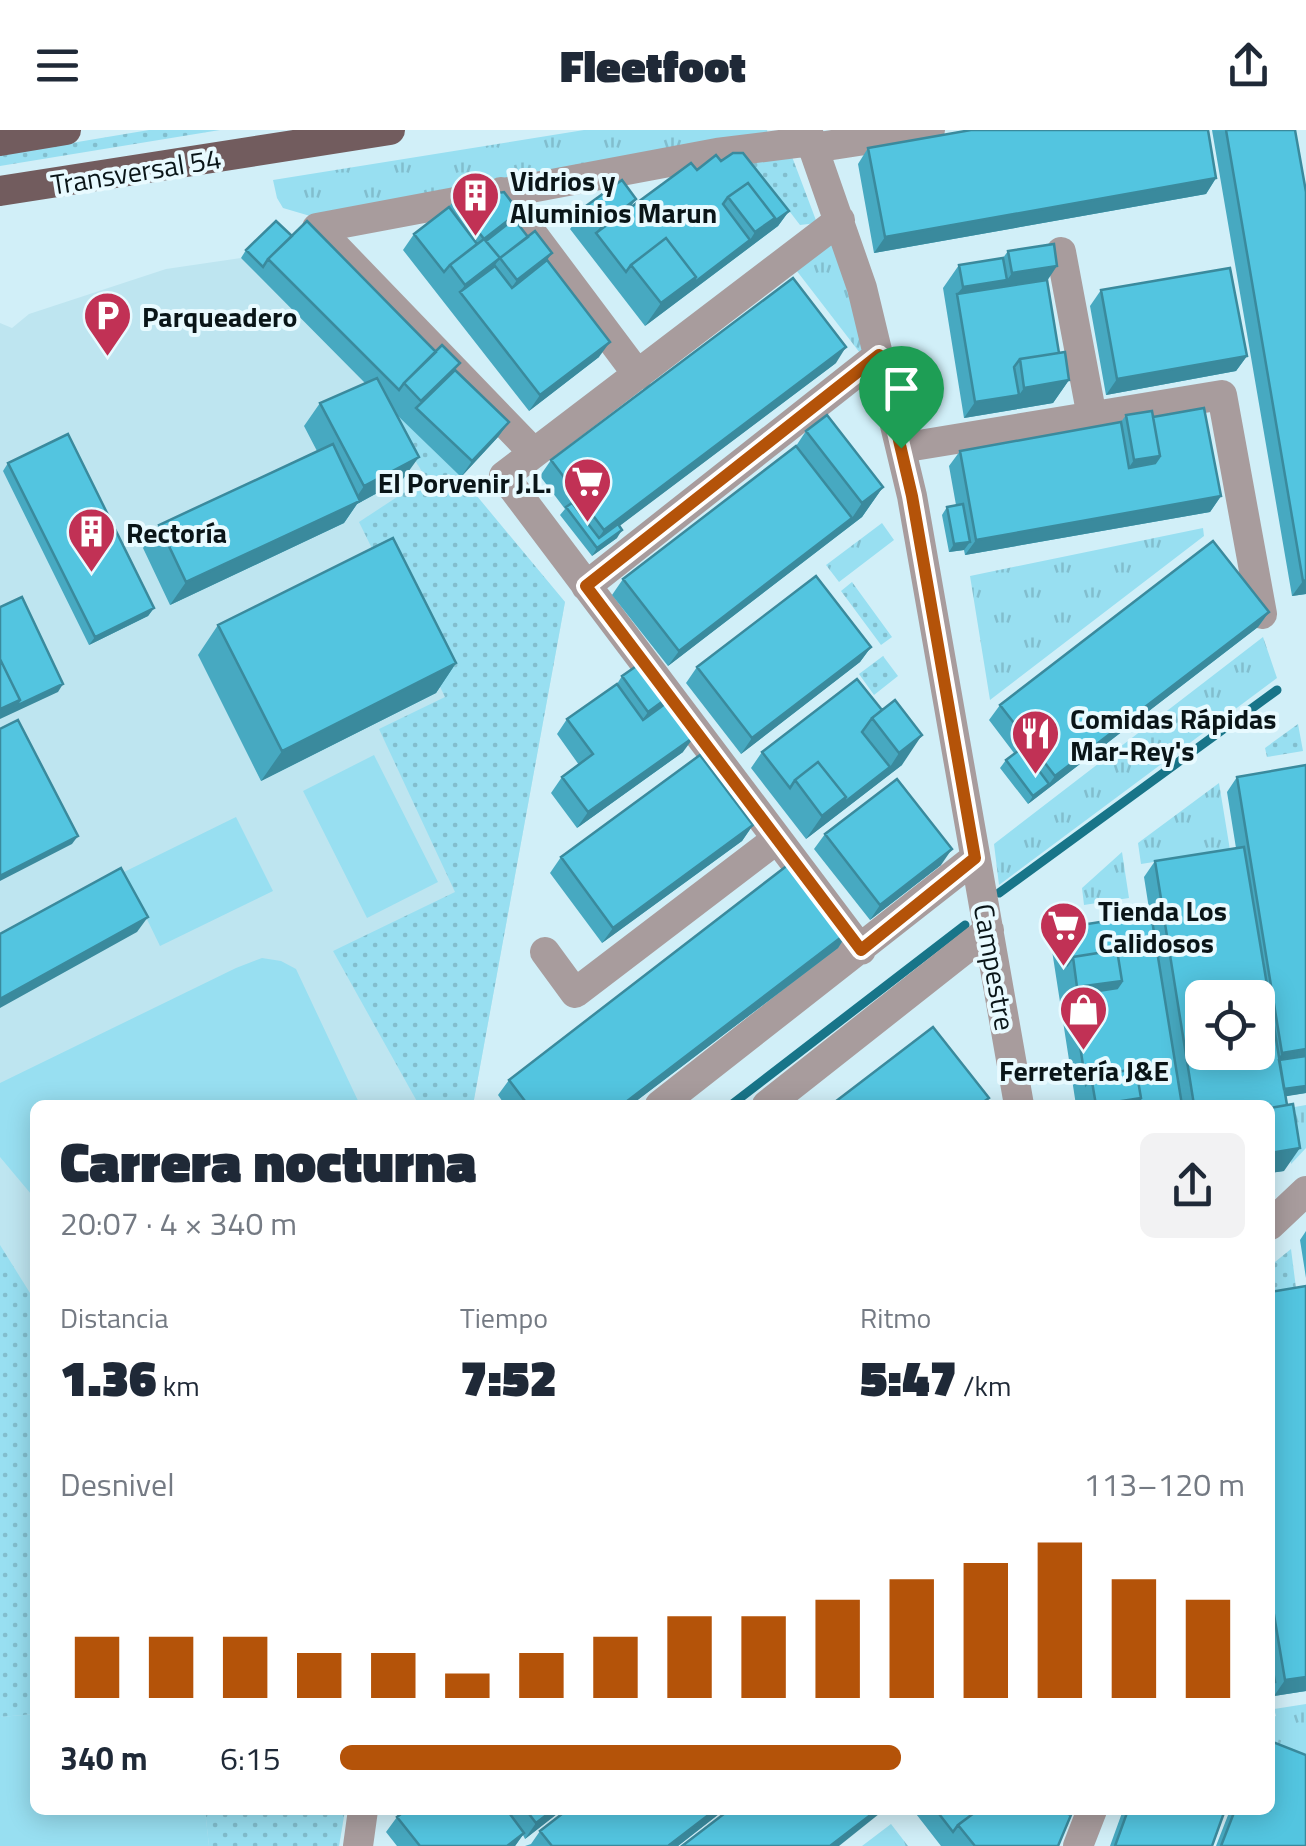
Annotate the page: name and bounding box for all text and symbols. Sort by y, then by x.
text: Fleetfoot [560,31,746,99]
icon: menu [30,38,85,93]
icon: share [1221,38,1276,93]
street label: Transversal 54 [48,136,224,206]
place label: Vidrios y Aluminios Marun [510,159,717,234]
building icon: Vidrios y Aluminios Marun [449,170,501,238]
parking icon: Parqueadero [81,290,133,358]
place label: Parqueadero [142,295,297,338]
pin [859,346,944,449]
icon: arrive [874,361,929,416]
supermarket icon: El Porvenir J.L. [561,456,613,524]
place label: El Porvenir J.L. [378,461,552,504]
building icon: Rectoría [65,506,117,574]
place label: Rectoría [126,511,227,554]
place label: Comidas Rápidas Mar-Rey's [1070,697,1277,772]
restaurant icon: Comidas Rápidas Mar-Rey's [1009,708,1061,776]
place label: Tienda Los Calidosos [1098,889,1227,964]
street label: Campestre [963,900,1027,1034]
supermarket icon: Tienda Los Calidosos [1037,900,1089,968]
map controls [1185,980,1275,1070]
button: locate [1185,980,1275,1070]
shop icon: Ferretería J&E [1058,984,1110,1052]
place label: Ferretería J&E [999,1049,1169,1092]
text: Carrera nocturna [60,1120,477,1203]
button: share [1140,1133,1245,1238]
text: 20:07 · 4 × 340 m [60,1199,297,1247]
text: Distancia [60,1296,168,1339]
text: Tiempo [460,1296,548,1339]
text: Ritmo [860,1296,931,1339]
text: 1.36 [60,1339,157,1415]
text: 7:52 [460,1339,557,1415]
text: 5:47 [860,1339,957,1415]
text: km [157,1364,200,1407]
text: /km [957,1364,1011,1407]
text: Desnivel [60,1460,175,1508]
text: 113–120 m [1083,1460,1245,1508]
text: 340 m [60,1734,148,1782]
text: 6:15 [220,1734,281,1782]

